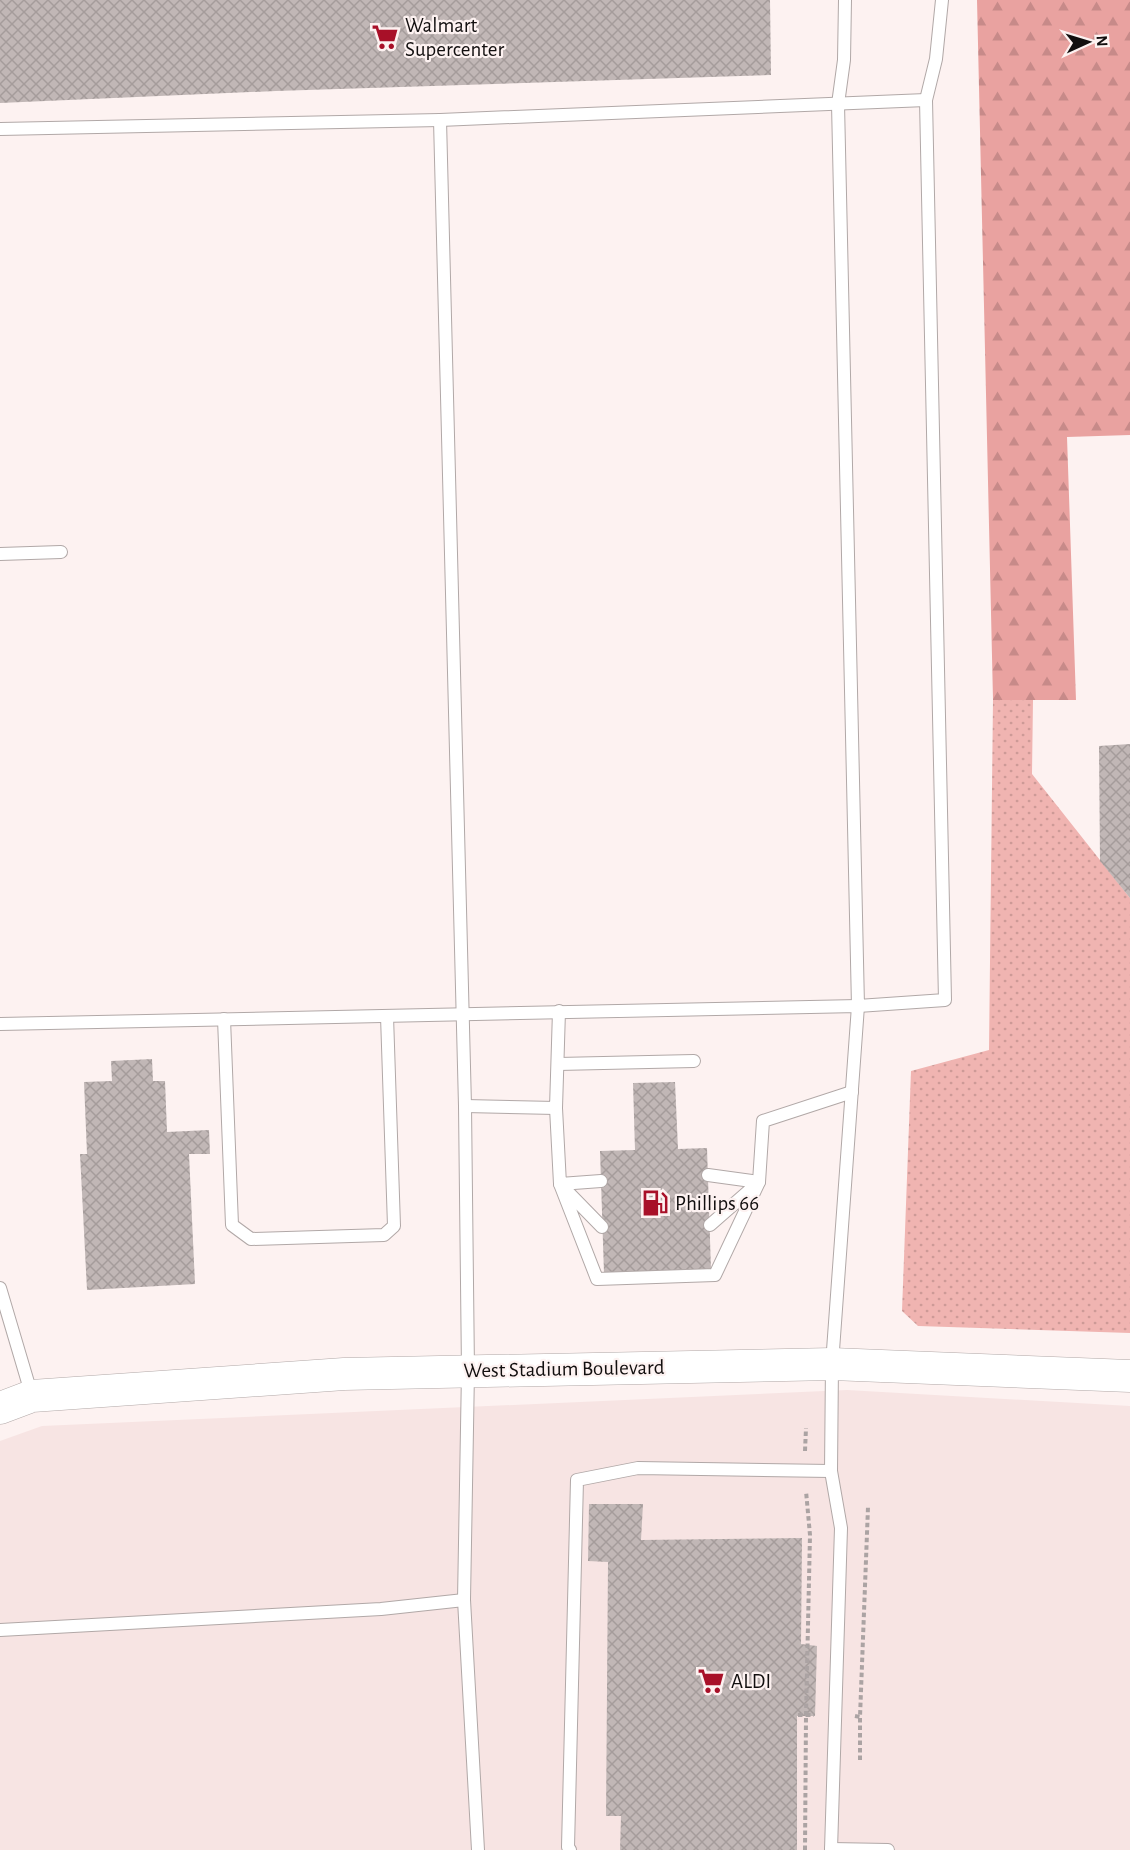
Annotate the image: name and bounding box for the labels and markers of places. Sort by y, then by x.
place label: Walmart Supercenter [405,15,504,60]
supermarket icon: Walmart Supercenter [370,22,400,52]
fuel station icon: Phillips 66 [640,1188,670,1218]
place label: Phillips 66 [675,1193,759,1214]
supermarket icon: ALDI [696,1666,726,1696]
place label: ALDI [731,1671,771,1692]

